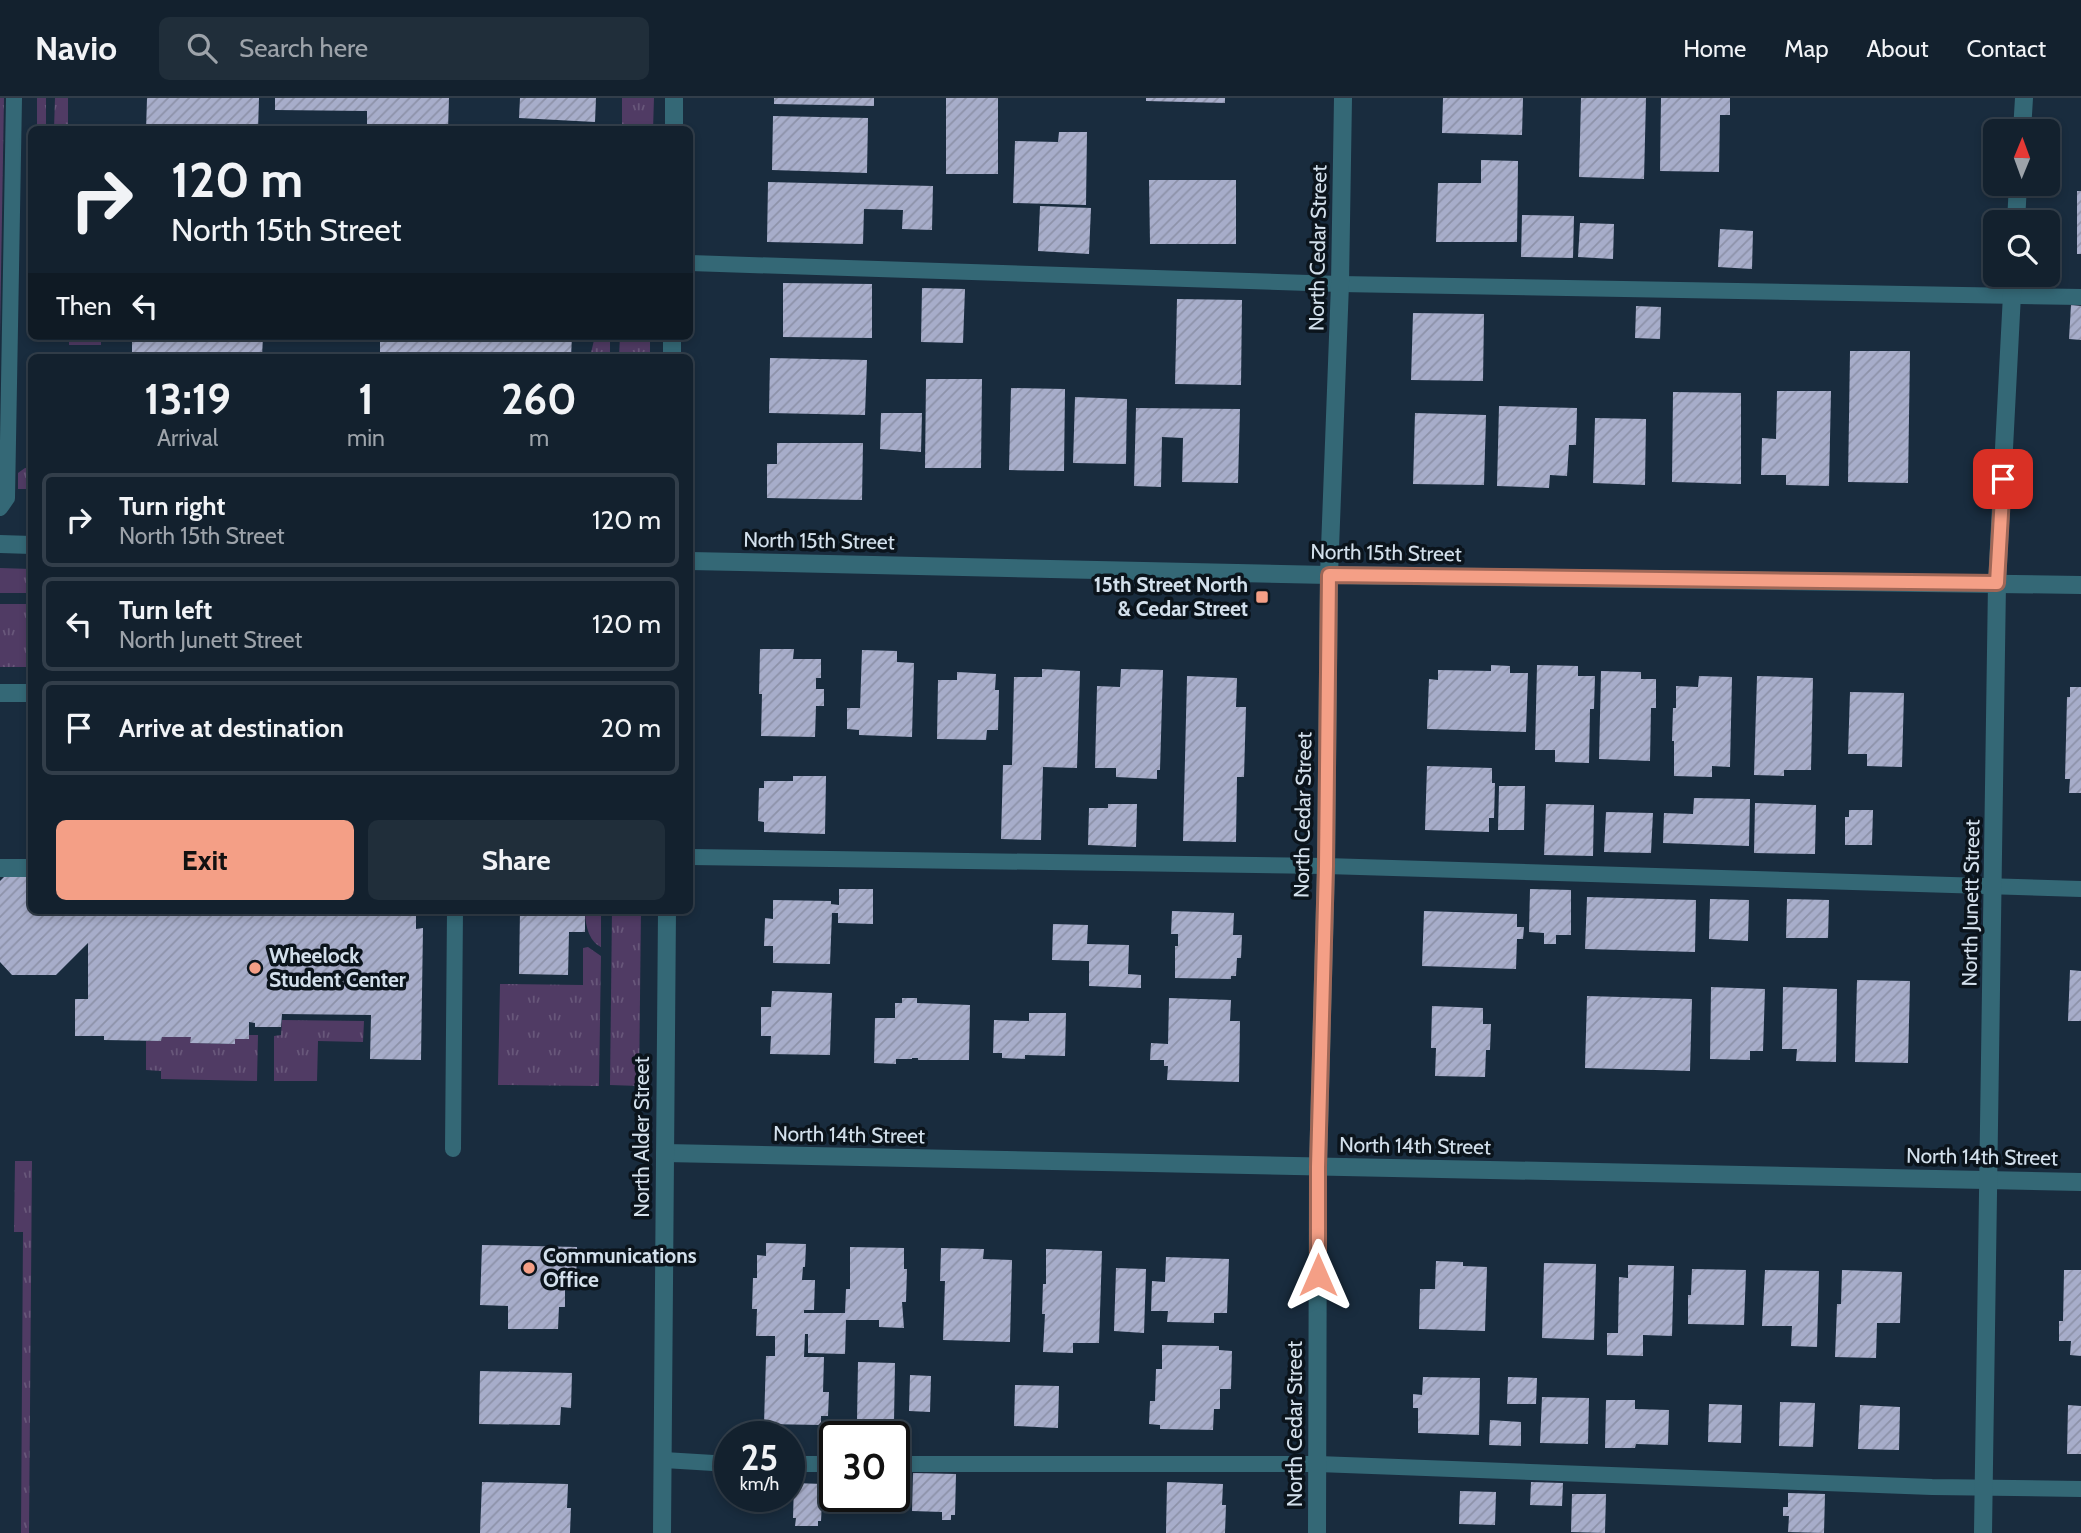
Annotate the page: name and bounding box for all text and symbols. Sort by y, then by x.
search box [159,17,649,80]
text: Navio [35,28,117,68]
icon: search [183,29,221,67]
text: Search here [239,32,368,64]
text: Home [1683,34,1746,63]
text: Map [1784,34,1829,63]
text: About [1867,34,1929,63]
text: Contact [1967,34,2046,63]
north arrow [1983,119,2060,196]
map controls [1983,119,2060,287]
text: 120 m [171,150,303,209]
icon: right [56,154,147,245]
street label: North Cedar Street [1304,165,1331,331]
text: North 15th Street [171,210,401,249]
button: search [1983,210,2060,287]
icon: left [126,287,164,325]
text: Then [56,290,112,322]
text: 13:19 [144,373,231,425]
text: 1 [358,373,374,425]
text: 260 [501,373,577,425]
text: Arrival [157,424,218,452]
text: min [347,424,385,452]
text: m [529,424,549,452]
pin [1973,449,2033,509]
icon: arrive [1984,460,2022,498]
text: Turn right [119,490,225,522]
icon: right [60,501,98,539]
text: 120 m [592,504,661,536]
text: North 15th Street [119,522,285,550]
street label: North 15th Street [743,527,895,554]
street label: North 15th Street [1310,539,1462,566]
place label: 15th Street North & Cedar Street [1094,572,1248,621]
marker: 15th Street North & Cedar Street [1254,589,1270,605]
text: Turn left [119,594,212,626]
icon: left [60,605,98,643]
text: 120 m [592,608,661,640]
text: North Junett Street [119,626,302,654]
icon: arrive [60,709,98,747]
text: Arrive at destination [119,712,344,744]
text: 20 m [601,712,661,744]
street label: North Cedar Street [1289,732,1316,898]
street label: North Junett Street [1957,819,1984,987]
button: Exit [56,820,354,900]
button: Share [368,820,665,900]
place label: Wheelock Student Center [269,943,406,992]
marker: Wheelock Student Center [247,960,263,976]
street label: North Alder Street [629,1056,654,1218]
street label: North 14th Street [773,1121,925,1148]
street label: North 14th Street [1339,1132,1491,1159]
street label: North 14th Street [1906,1143,2058,1170]
position arrow [1281,1238,1355,1312]
place label: Communications Office [543,1243,697,1292]
marker: Communications Office [521,1260,537,1276]
street label: North Cedar Street [1282,1341,1307,1507]
speed limit sign: 30 [819,1421,910,1512]
text: 25 [741,1436,778,1479]
text: km/h [740,1473,779,1495]

